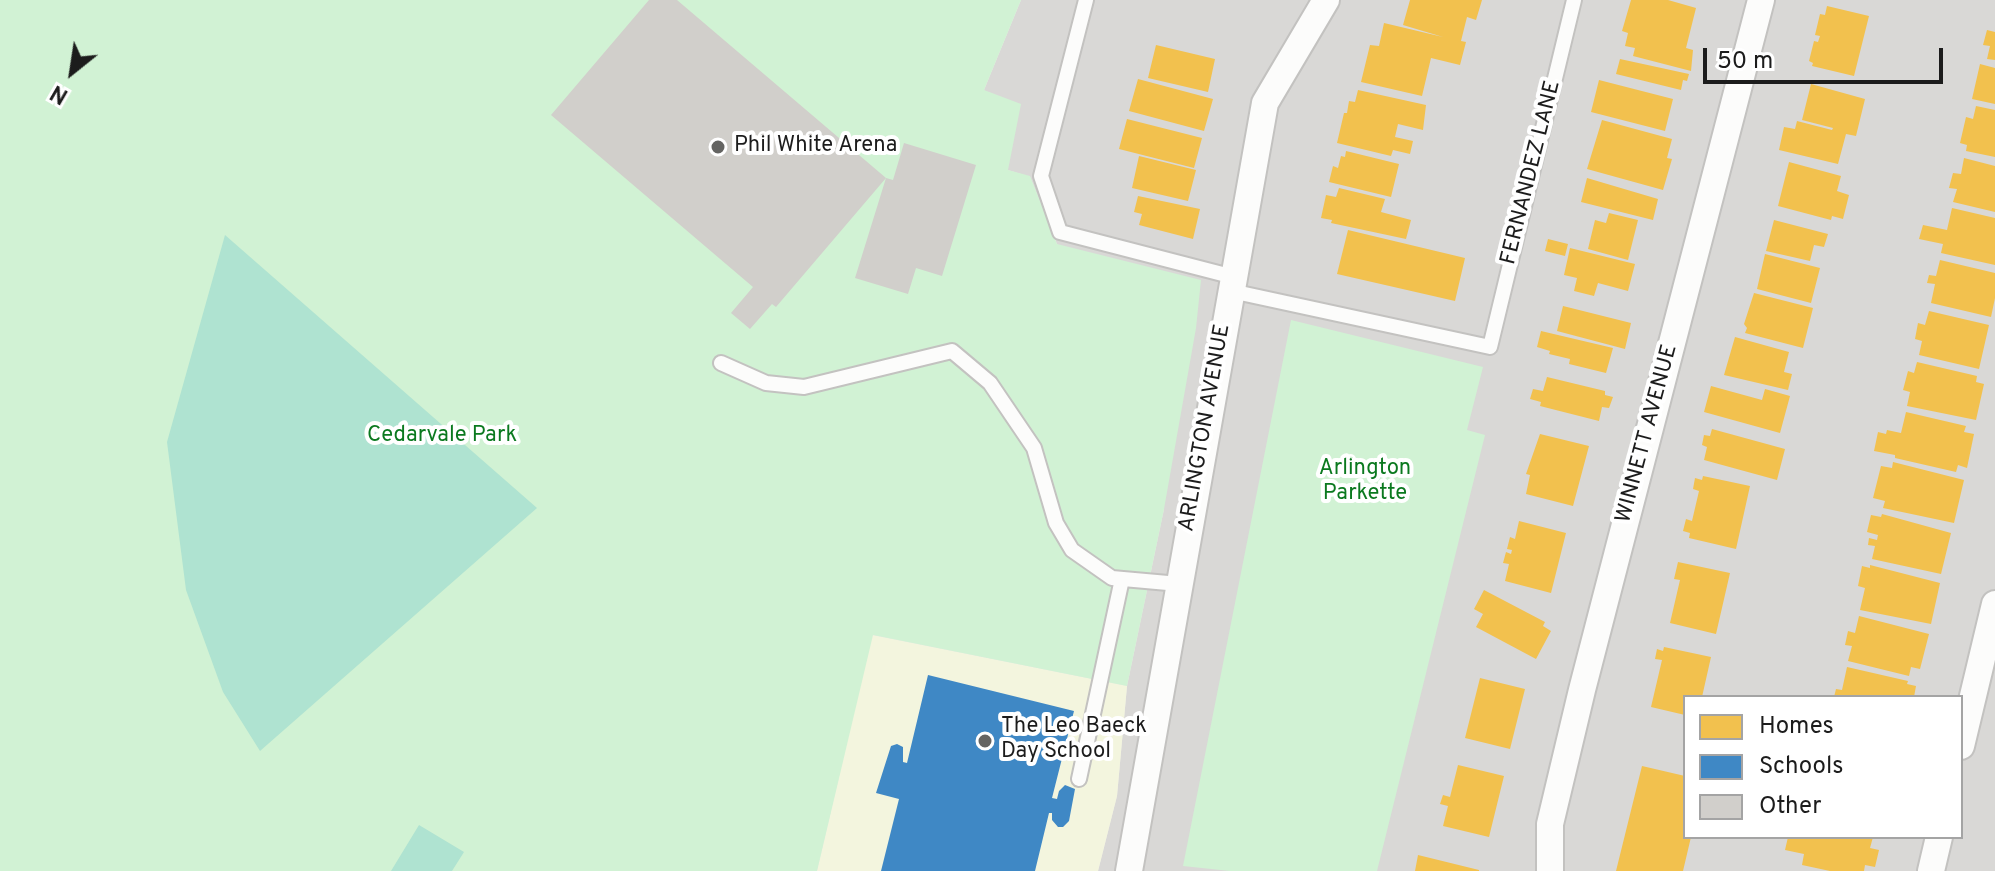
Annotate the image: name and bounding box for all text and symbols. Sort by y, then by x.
north arrow [32,32,112,112]
scale bar [1707,32,1947,82]
text: 50 m [1717,47,1773,77]
text: N [46,78,73,109]
street label: FERNANDEZ LANE [1496,78,1568,268]
place label: Phil White Arena [734,134,897,160]
marker: Phil White Arena [709,138,727,156]
street label: ARLINGTON AVENUE [1175,322,1237,534]
street label: WINNETT AVENUE [1612,342,1684,526]
park label: Cedarvale Park [367,424,517,450]
park label: Arlington Parkette [1319,457,1411,508]
legend [1683,695,1963,839]
text: Homes [1759,712,1834,742]
place label: The Leo Baeck Day School [1001,715,1147,766]
marker: The Leo Baeck Day School [976,732,994,750]
text: Schools [1759,752,1844,782]
text: Other [1759,792,1821,822]

